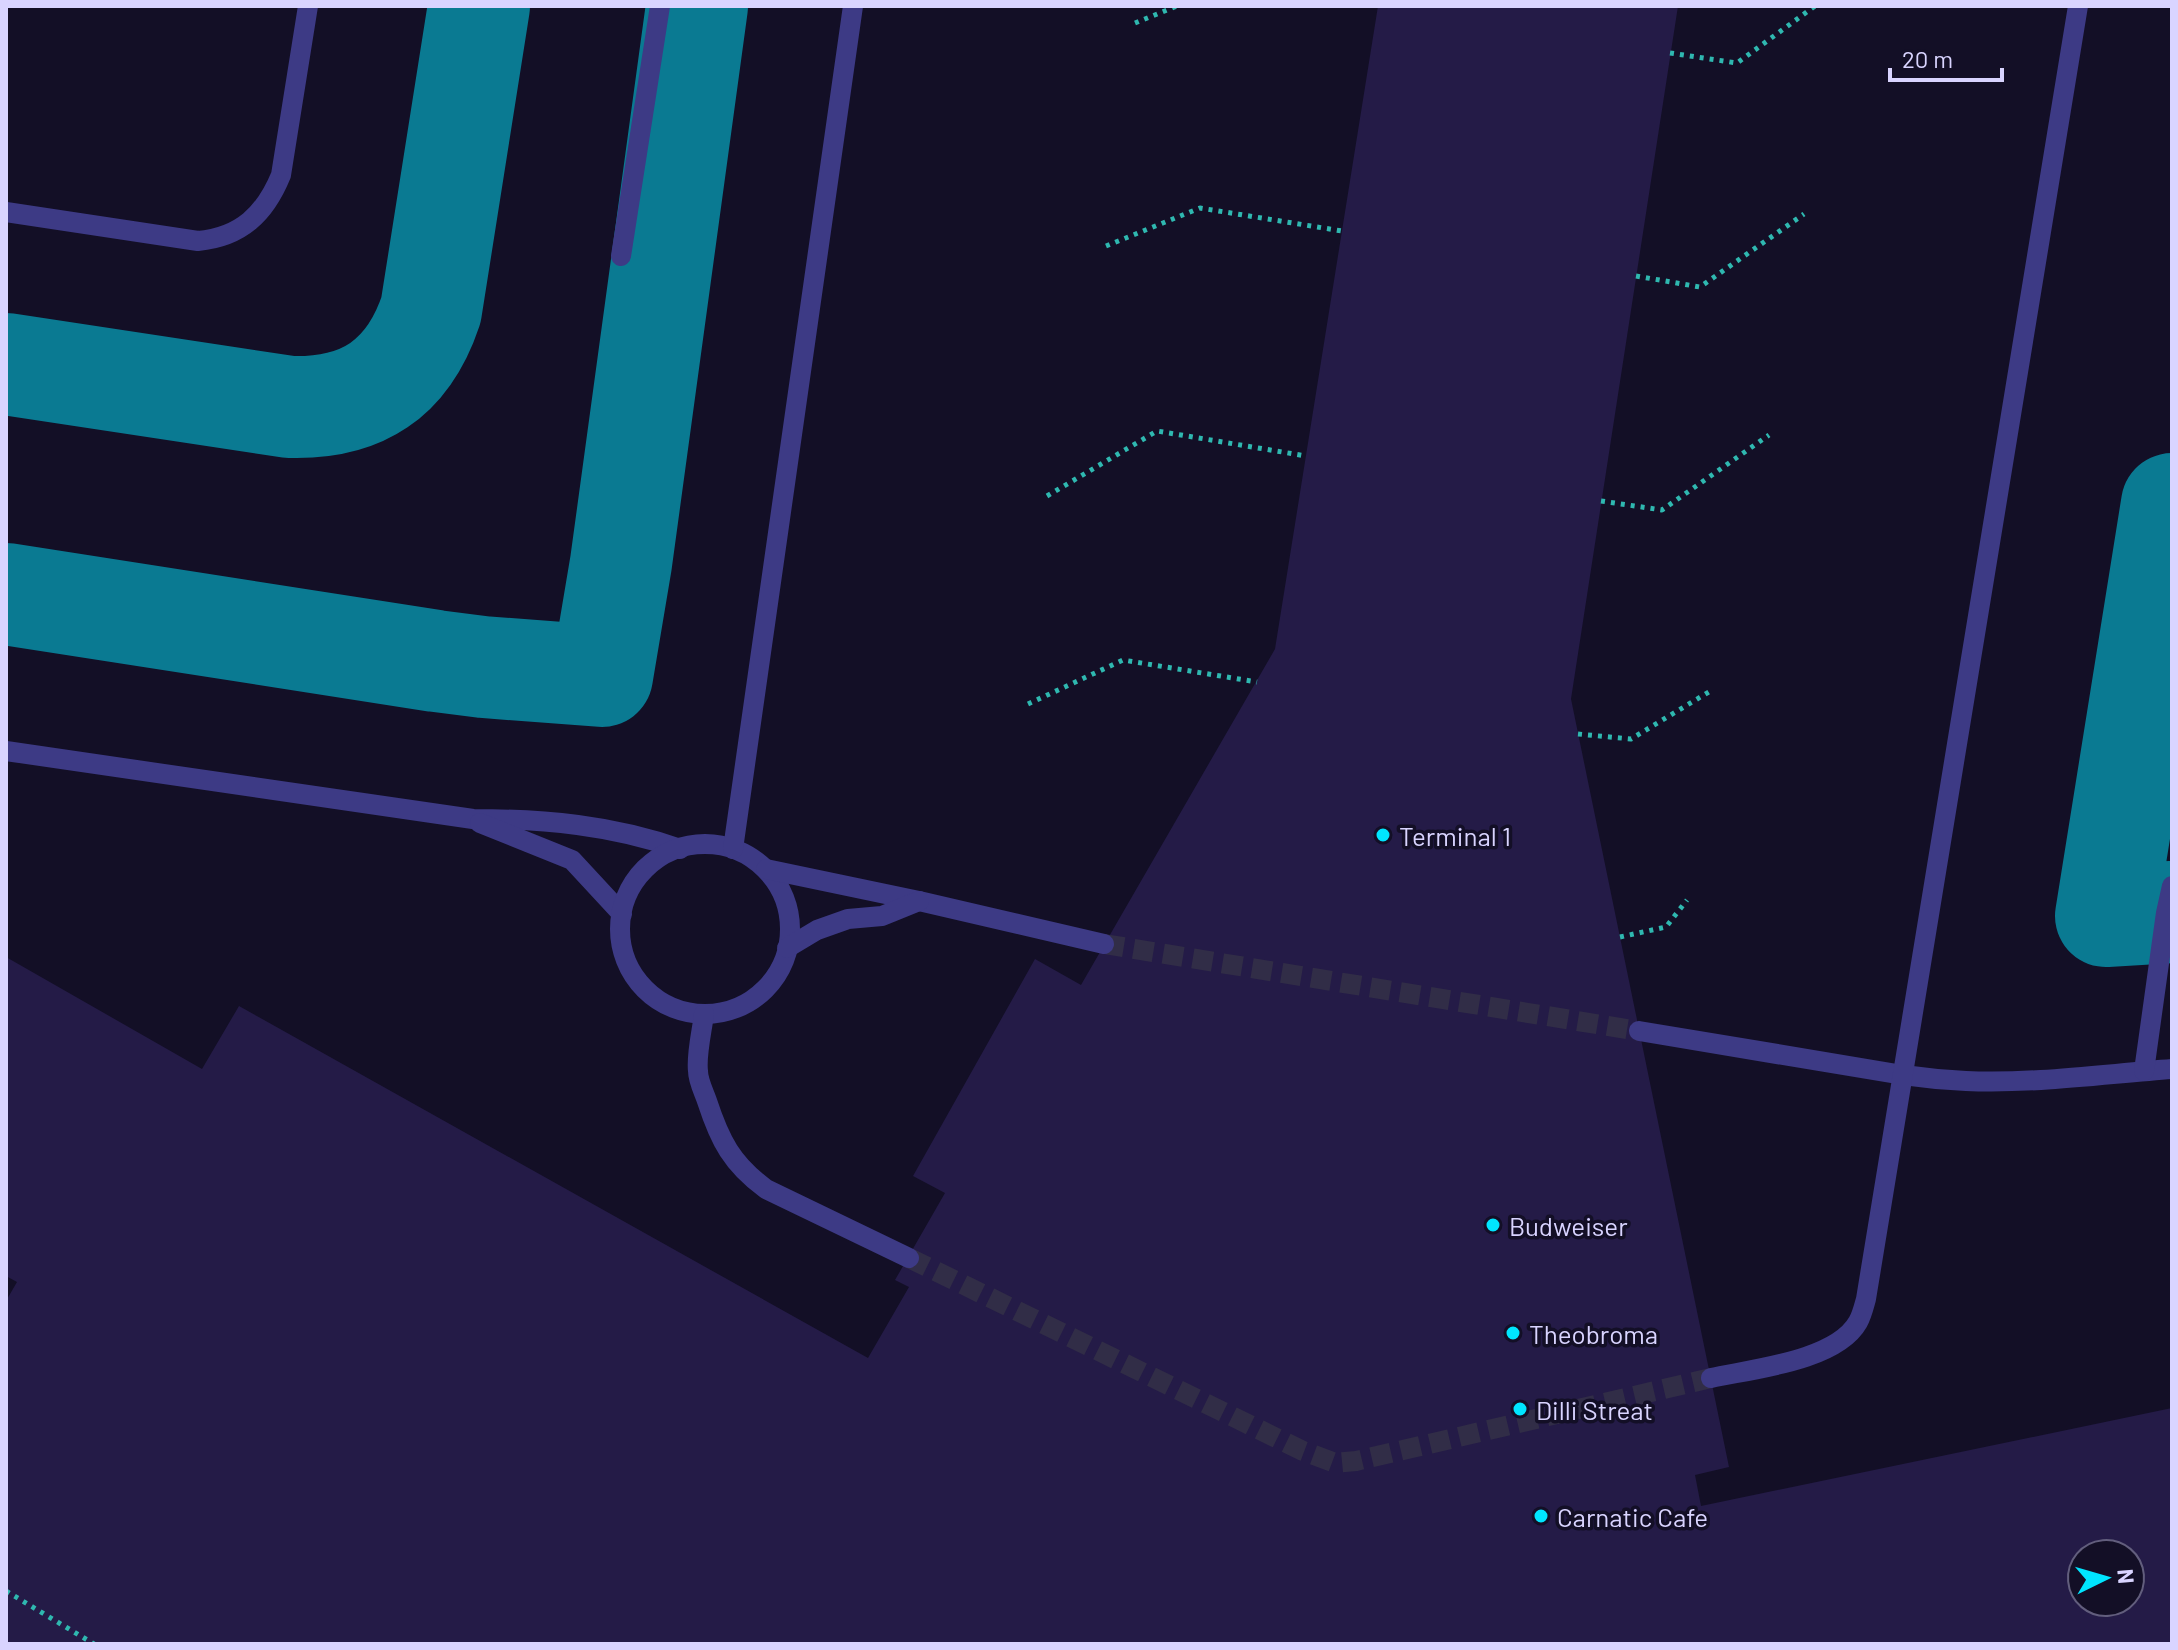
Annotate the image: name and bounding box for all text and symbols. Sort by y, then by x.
scale bar [1890,32,2002,82]
text: 20 m [1902,44,1953,73]
place label: Terminal 1 [1399,820,1511,851]
marker: Terminal 1 [1374,826,1392,844]
place label: Budweiser [1509,1210,1628,1241]
marker: Budweiser [1484,1216,1502,1234]
place label: Theobroma [1529,1318,1658,1349]
marker: Theobroma [1504,1324,1522,1342]
place label: Dilli Streat [1536,1394,1653,1425]
marker: Dilli Streat [1511,1400,1529,1418]
place label: Carnatic Cafe [1557,1501,1708,1532]
marker: Carnatic Cafe [1532,1507,1550,1525]
north arrow [2066,1538,2146,1618]
text: N [2113,1568,2141,1585]

